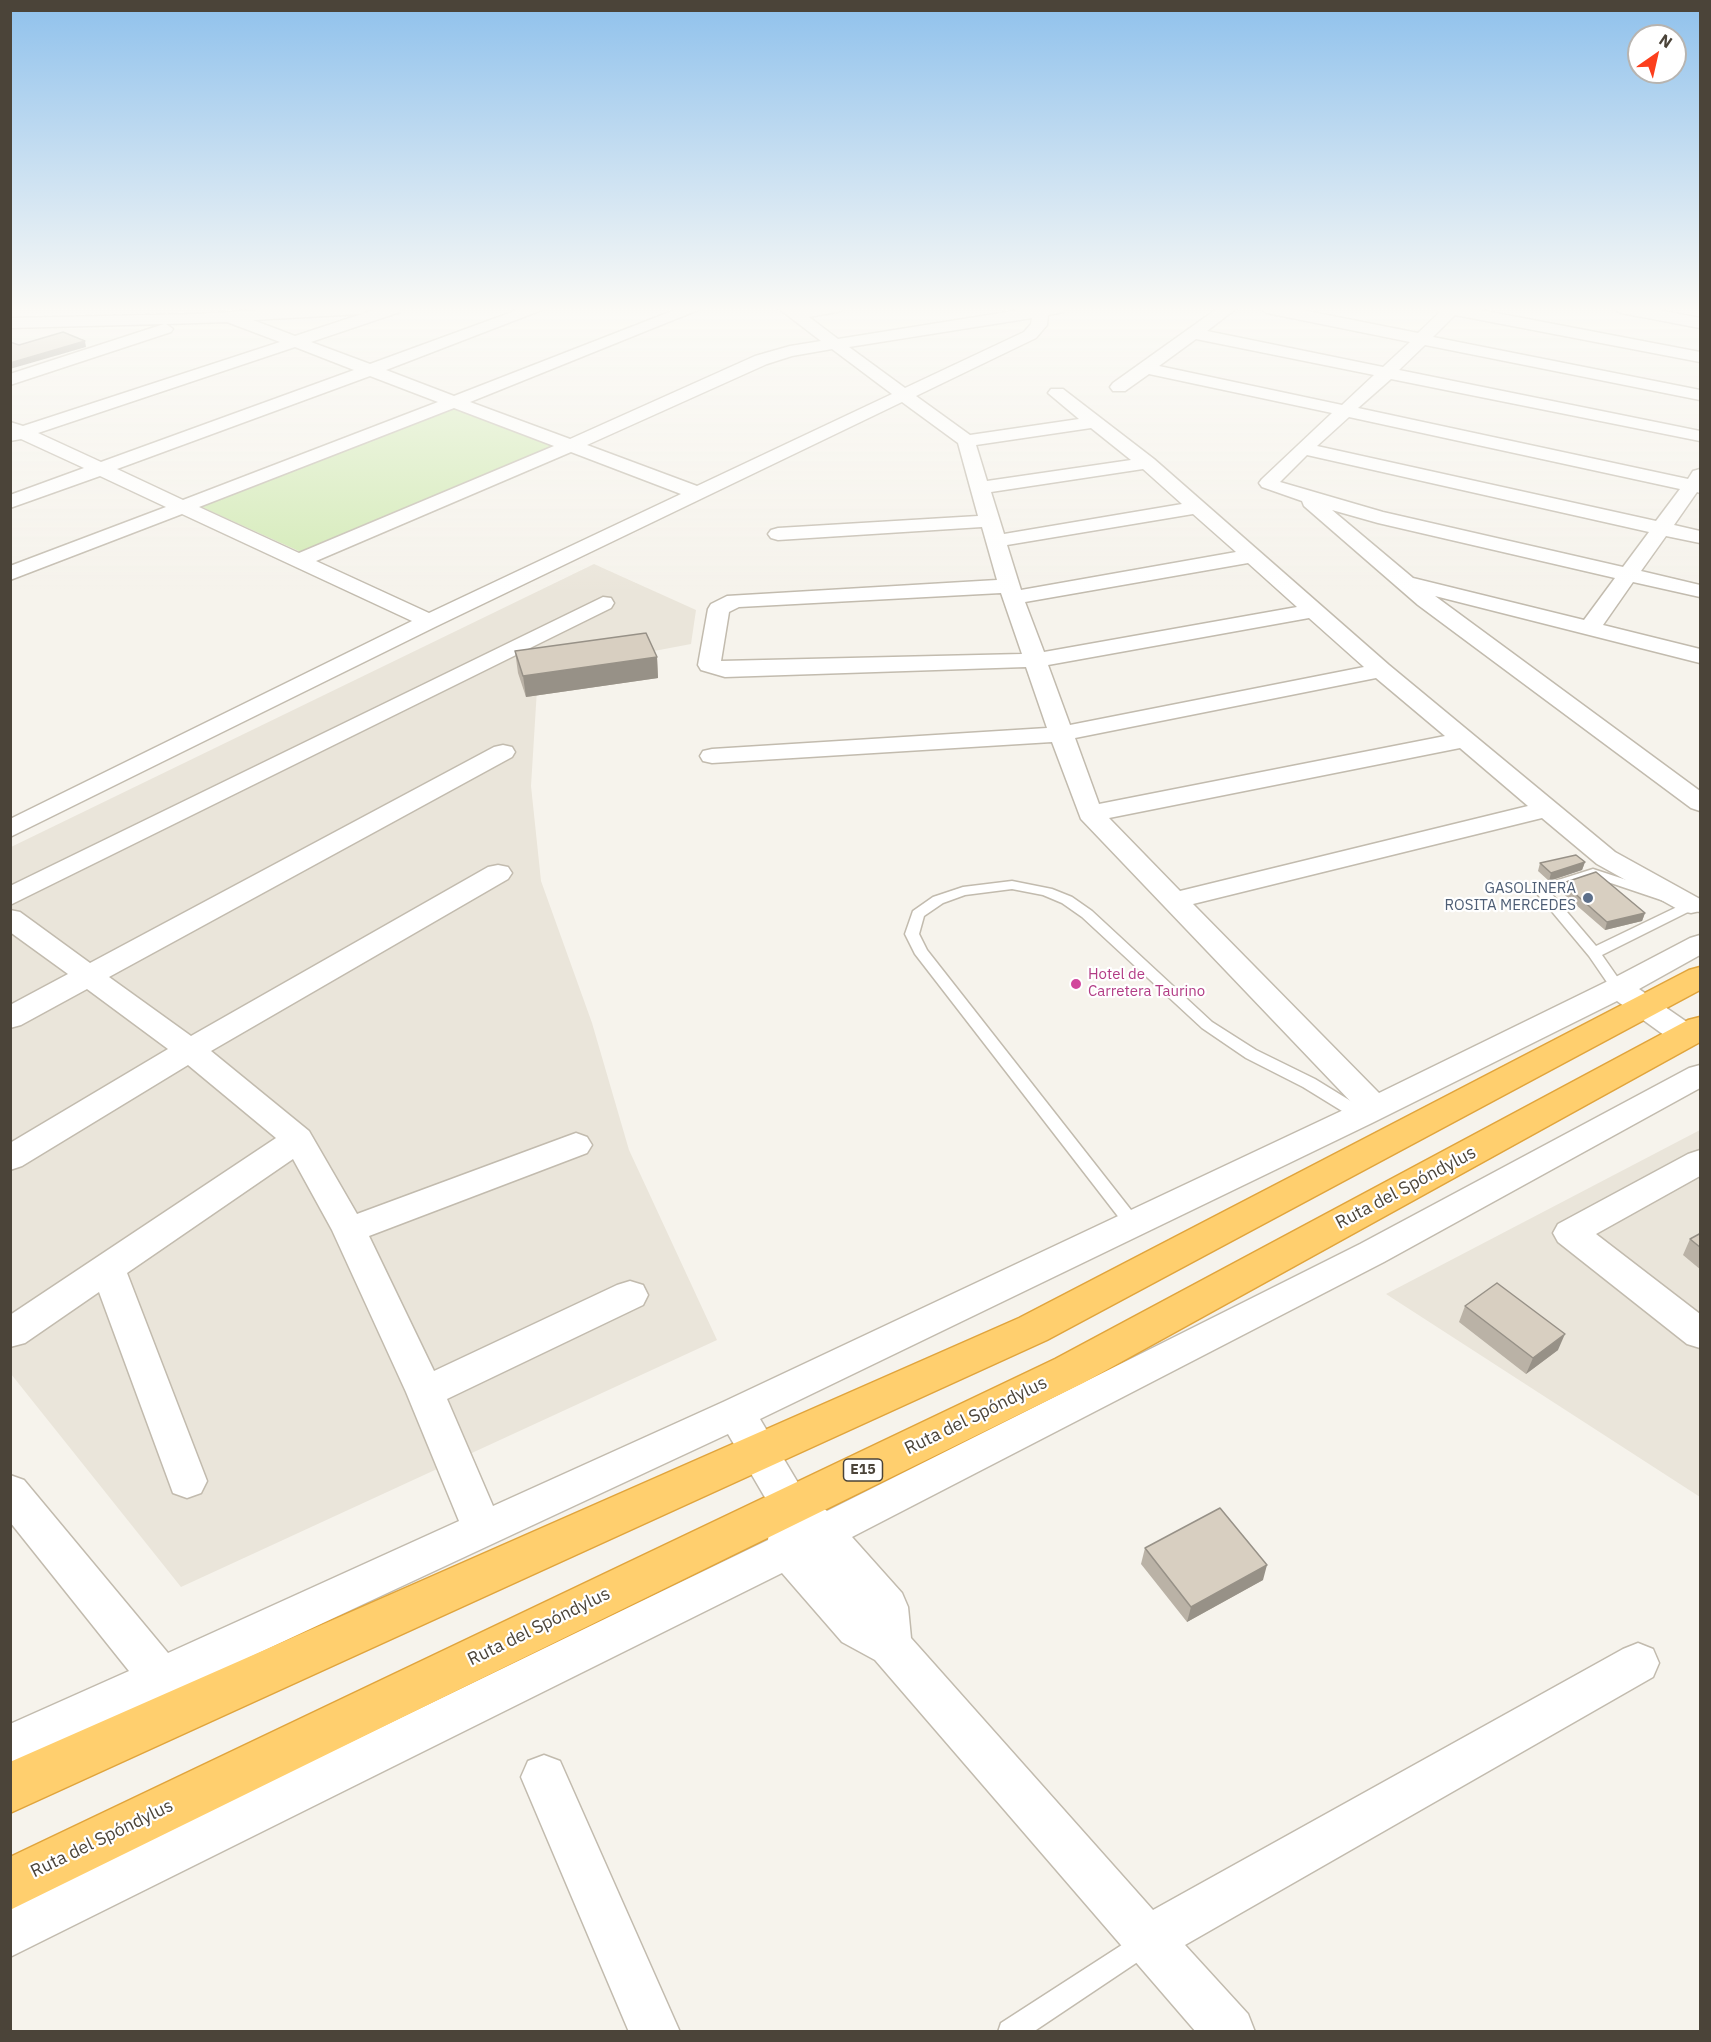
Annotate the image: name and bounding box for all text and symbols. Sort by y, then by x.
north arrow [1627,24,1687,84]
text: N [1656,29,1676,52]
place label: GASOLINERA ROSITA MERCEDES [1445,880,1576,915]
marker: GASOLINERA ROSITA MERCEDES [1581,891,1595,905]
place label: Hotel de Carretera Taurino [1088,966,1205,1001]
marker: Hotel de Carretera Taurino [1069,977,1083,991]
street label: Ruta del Spóndylus [1332,1142,1480,1234]
street label: Ruta del Spóndylus [901,1372,1051,1460]
road number: E15 [844,1459,882,1481]
street label: Ruta del Spóndylus [464,1583,614,1671]
street label: Ruta del Spóndylus [27,1795,177,1883]

